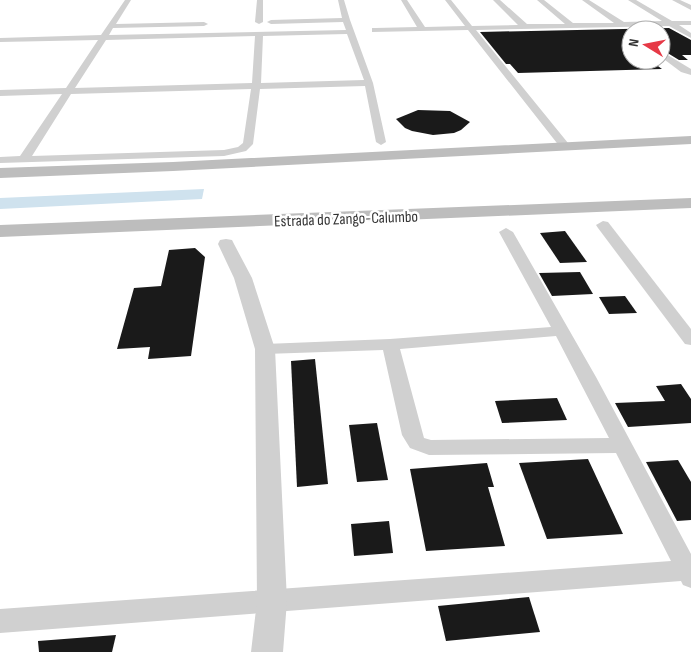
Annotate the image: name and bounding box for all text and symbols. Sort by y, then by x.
north arrow [621,20,671,70]
text: N [625,38,643,48]
street label: Estrada do Zango-Calumbo [274,207,418,232]

